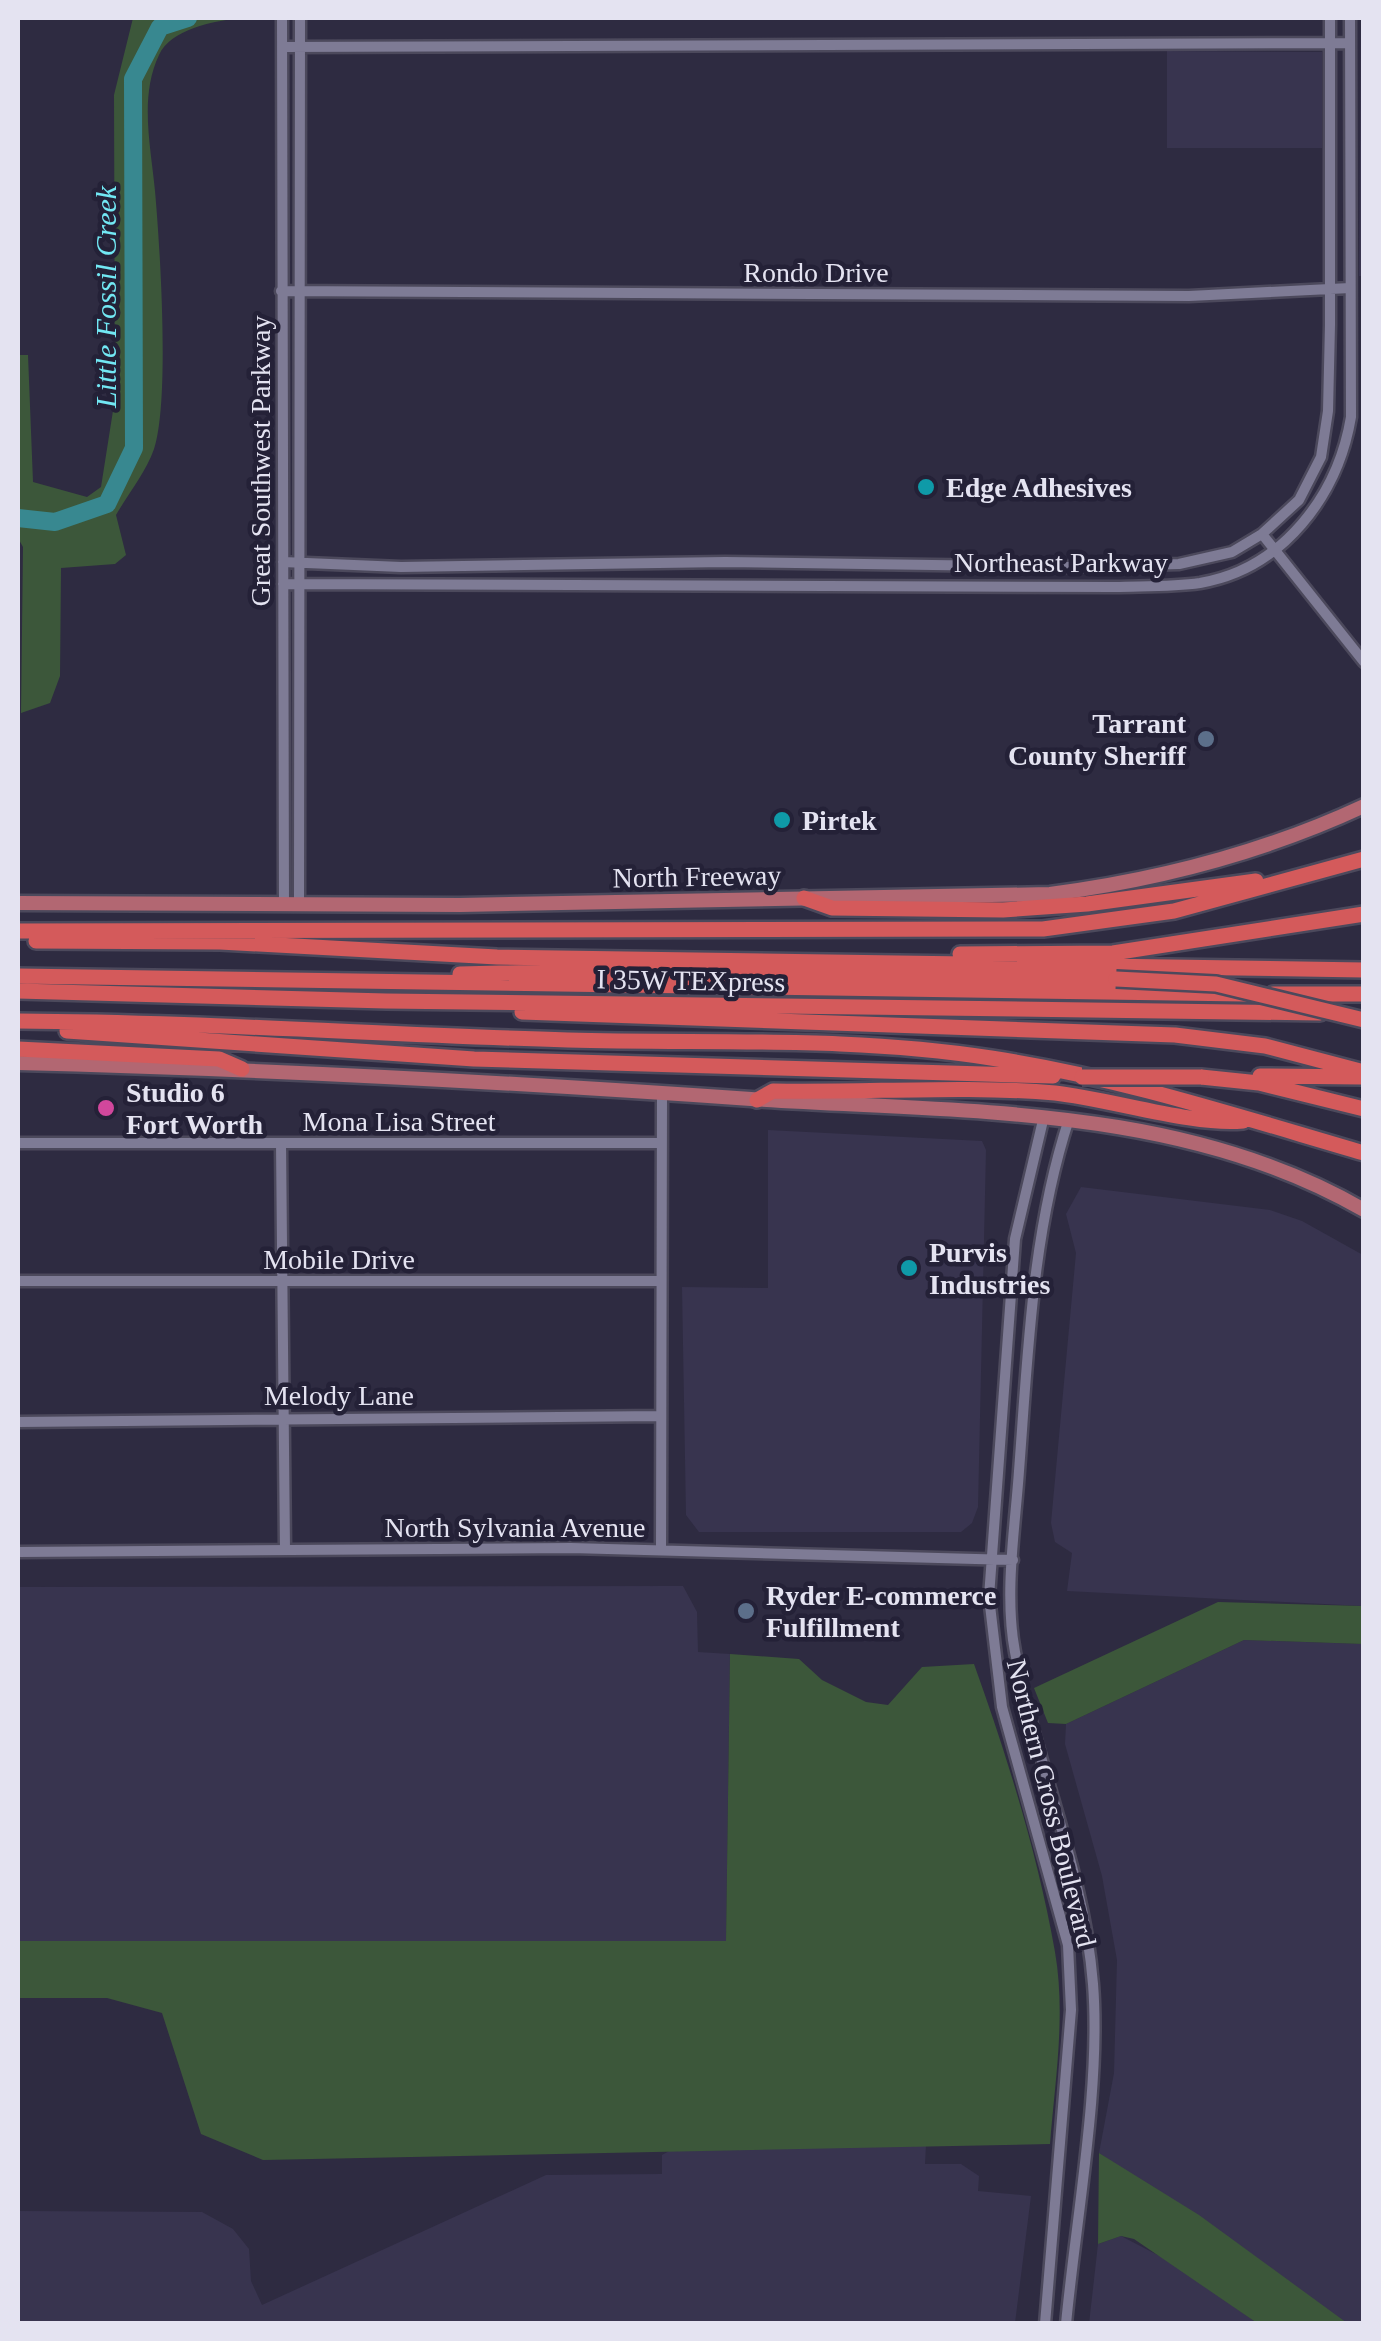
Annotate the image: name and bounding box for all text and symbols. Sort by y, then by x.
water label: Little Fossil Creek [89,185,122,409]
street label: Rondo Drive [743,257,889,288]
street label: Great Southwest Parkway [245,316,276,606]
place label: Edge Adhesives [946,472,1132,503]
marker: Edge Adhesives [915,476,937,498]
street label: Northeast Parkway [954,547,1168,578]
place label: Tarrant County Sheriff [1008,708,1187,771]
marker: Tarrant County Sheriff [1195,728,1217,750]
place label: Pirtek [802,805,877,836]
marker: Pirtek [771,809,793,831]
street label: North Freeway [612,860,782,893]
street label: I 35W TEXpress [596,963,786,998]
place label: Studio 6 Fort Worth [126,1077,264,1140]
marker: Studio 6 Fort Worth [95,1097,117,1119]
street label: Mona Lisa Street [303,1106,496,1137]
place label: Purvis Industries [929,1237,1050,1300]
street label: Mobile Drive [263,1244,415,1275]
marker: Purvis Industries [898,1257,920,1279]
street label: Melody Lane [264,1380,414,1411]
street label: North Sylvania Avenue [385,1512,645,1543]
place label: Ryder E-commerce Fulfillment [766,1580,996,1643]
marker: Ryder E-commerce Fulfillment [735,1600,757,1622]
street label: Northern Cross Boulevard [1001,1656,1102,1950]

